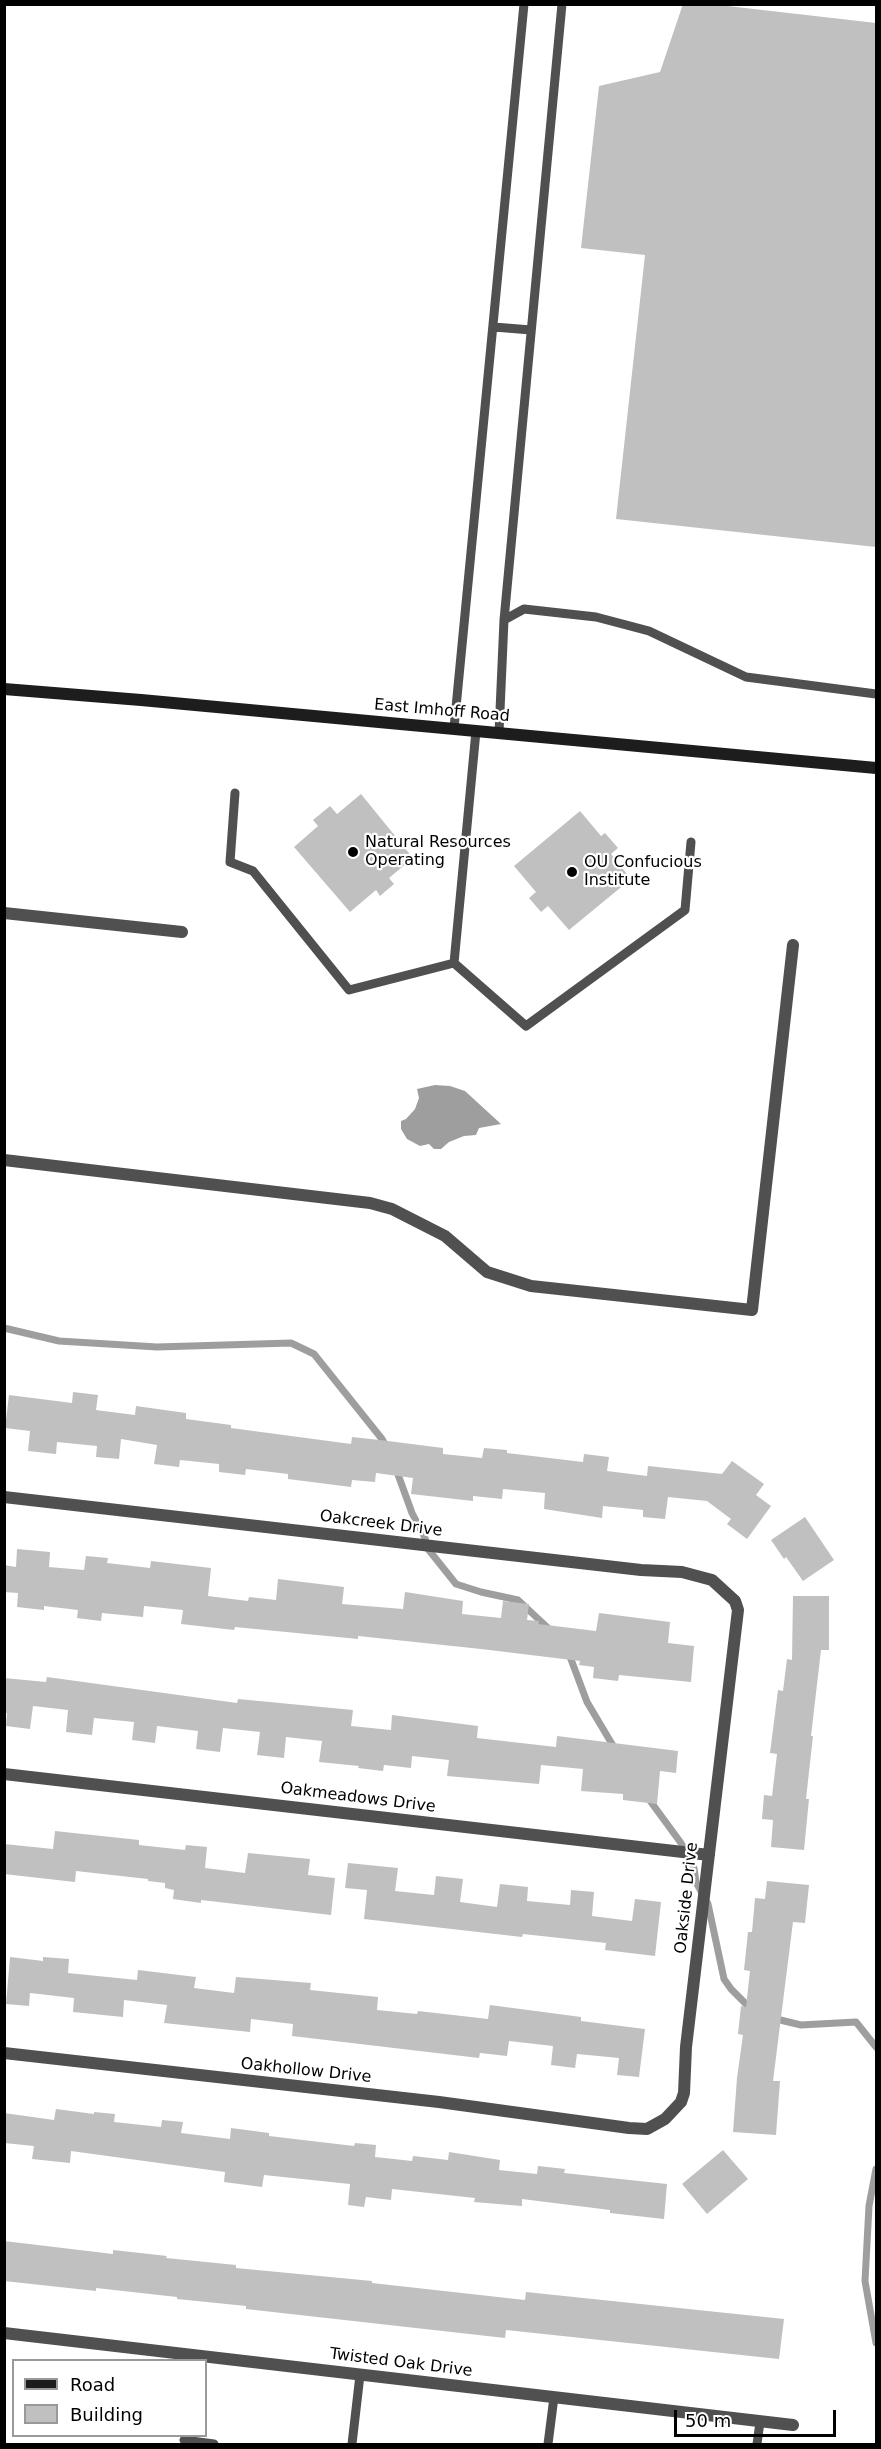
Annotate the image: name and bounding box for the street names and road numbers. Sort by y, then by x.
street label: East Imhoff Road [373,696,511,726]
street label: Oakcreek Drive [319,1507,443,1541]
street label: Oakmeadows Drive [279,1779,437,1817]
street label: Oakside Drive [672,1841,702,1955]
street label: Oakhollow Drive [240,2055,372,2087]
street label: Twisted Oak Drive [328,2345,474,2381]

